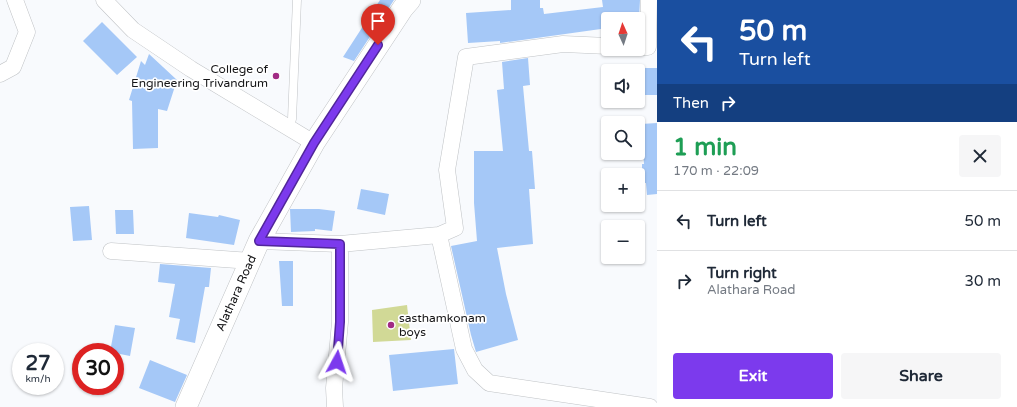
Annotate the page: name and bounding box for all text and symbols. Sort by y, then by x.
pin [361,4,395,45]
icon: arrive [367,10,389,32]
north arrow [601,12,645,56]
map controls [601,12,645,264]
text: 50 m [739,14,807,48]
icon: left [673,16,725,68]
text: Turn left [739,48,811,70]
place label: College of Engineering Trivandrum [131,62,268,90]
button: sound [601,64,645,108]
marker: College of Engineering Trivandrum [271,71,281,81]
icon: right [717,92,739,114]
text: Then [673,94,709,112]
button: search [601,116,645,160]
text: 1 min [673,133,737,162]
button: close [959,135,1001,177]
text: 170 m · 22:09 [673,163,759,179]
button: + [601,168,645,212]
icon: left [673,210,695,232]
text: Turn left [707,212,767,230]
text: 50 m [964,212,1001,230]
button: − [601,220,645,264]
street label: Alathara Road [213,253,259,333]
text: Turn right [707,264,777,282]
icon: right [673,270,695,292]
text: 30 m [964,272,1001,290]
text: Alathara Road [707,282,796,298]
place label: sasthamkonam boys [399,311,486,339]
marker: sasthamkonam boys [386,320,396,330]
position arrow [316,341,358,383]
speed limit sign: 30 [72,343,124,395]
text: 27 [25,352,51,376]
button: Exit [673,353,833,399]
button: Share [841,353,1001,399]
text: km/h [25,373,51,385]

